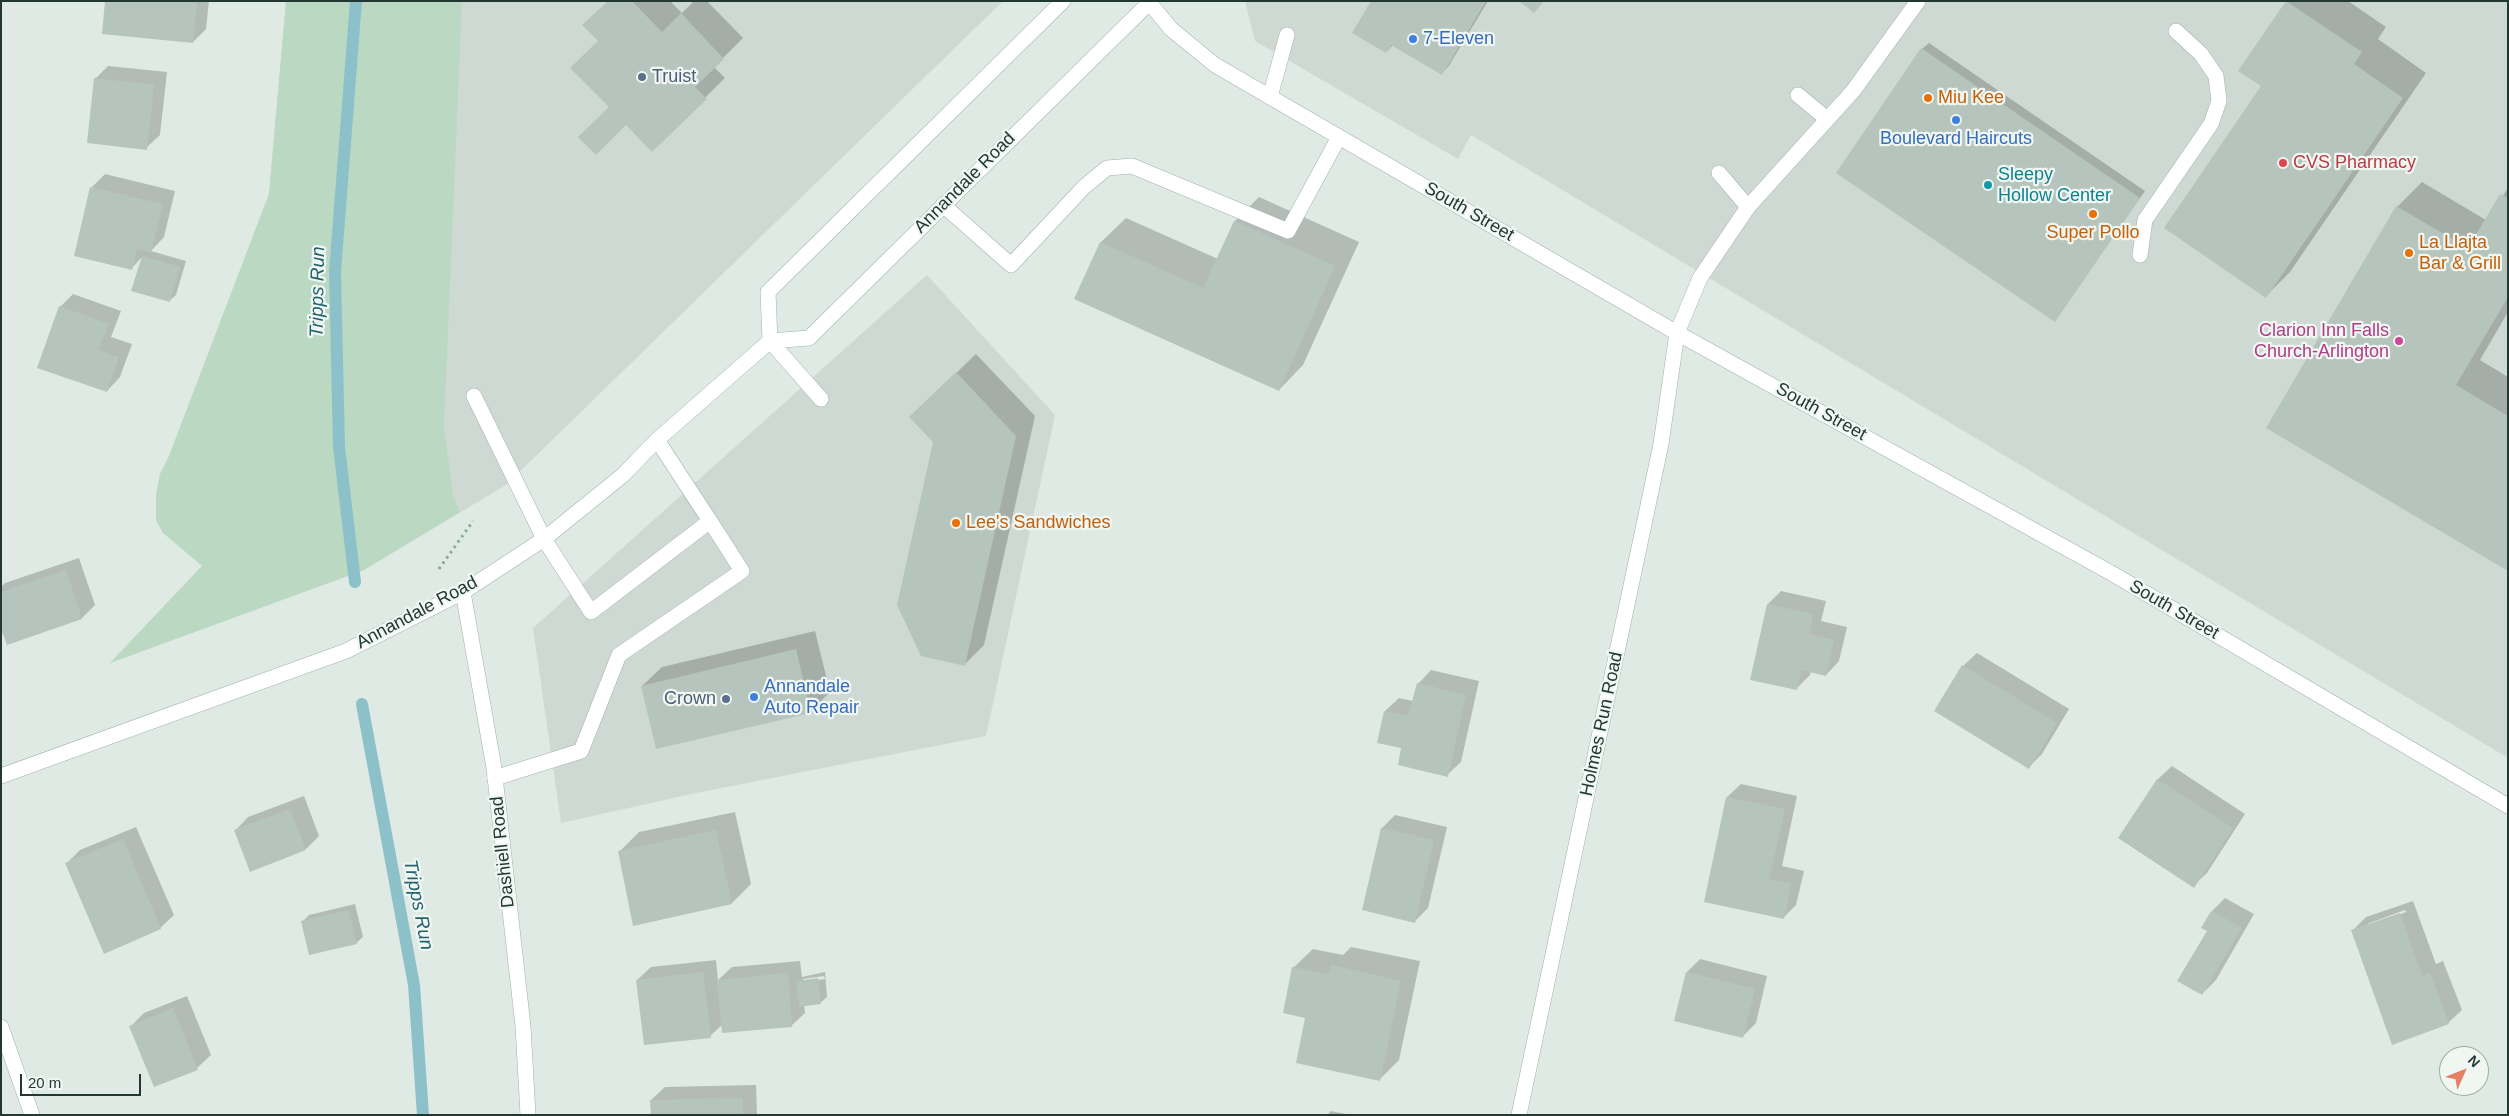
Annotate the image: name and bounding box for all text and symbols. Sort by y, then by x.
place label: 7-Eleven [1423,28,1494,50]
marker: 7-Eleven [1407,33,1419,45]
place label: Truist [652,66,696,88]
marker: Truist [636,71,648,83]
place label: Miu Kee [1938,87,2004,109]
marker: Miu Kee [1922,92,1934,104]
marker: Boulevard Haircuts [1950,114,1962,126]
street label: Annandale Road [910,128,1020,238]
place label: Boulevard Haircuts [1880,128,2032,150]
place label: CVS Pharmacy [2293,152,2416,174]
marker: CVS Pharmacy [2277,157,2289,169]
place label: Sleepy Hollow Center [1998,164,2111,206]
street label: South Street [1420,178,1518,246]
marker: Sleepy Hollow Center [1982,179,1994,191]
marker: Super Pollo [2087,208,2099,220]
place label: Super Pollo [2046,222,2140,244]
place label: La Llajta Bar & Grill [2419,232,2501,274]
water label: Tripps Run [306,246,330,338]
marker: La Llajta Bar & Grill [2403,247,2415,259]
place label: Clarion Inn Falls Church-Arlington [2254,320,2389,362]
marker: Clarion Inn Falls Church-Arlington [2393,335,2405,347]
street label: South Street [1772,378,1870,446]
place label: Lee's Sandwiches [966,512,1111,534]
marker: Lee's Sandwiches [950,517,962,529]
street label: Annandale Road [353,572,481,654]
street label: South Street [2125,576,2223,644]
street label: Holmes Run Road [1576,650,1628,798]
place label: Annandale Auto Repair [764,676,859,719]
place label: Crown [664,688,716,710]
marker: Annandale Auto Repair [748,691,760,703]
marker: Crown [720,693,732,705]
street label: Dashiell Road [486,795,520,909]
water label: Tripps Run [398,858,438,952]
north arrow [2439,1046,2489,1096]
text: N [2465,1052,2483,1070]
scale bar [22,1064,144,1096]
text: 20 m [28,1074,61,1091]

